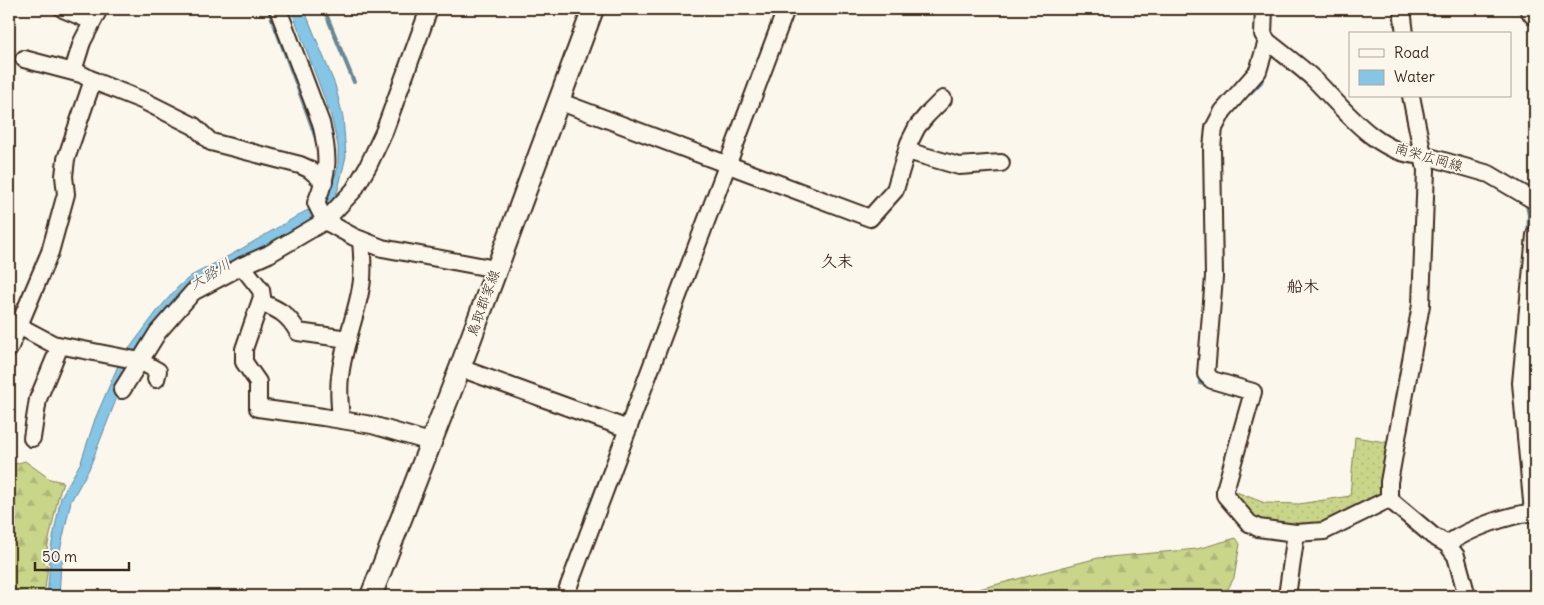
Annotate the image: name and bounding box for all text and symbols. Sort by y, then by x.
legend [1349,32,1512,98]
text: Road [1394,43,1429,62]
text: Water [1394,67,1435,86]
street label: 南栄広岡線 [1393,139,1465,175]
district label: 久末 [821,251,853,271]
water label: 大路川 [186,254,234,293]
street label: 鳥取郡家線 [463,267,503,339]
district label: 船木 [1287,276,1319,296]
scale bar [35,540,129,572]
text: 50 m [42,547,77,566]

